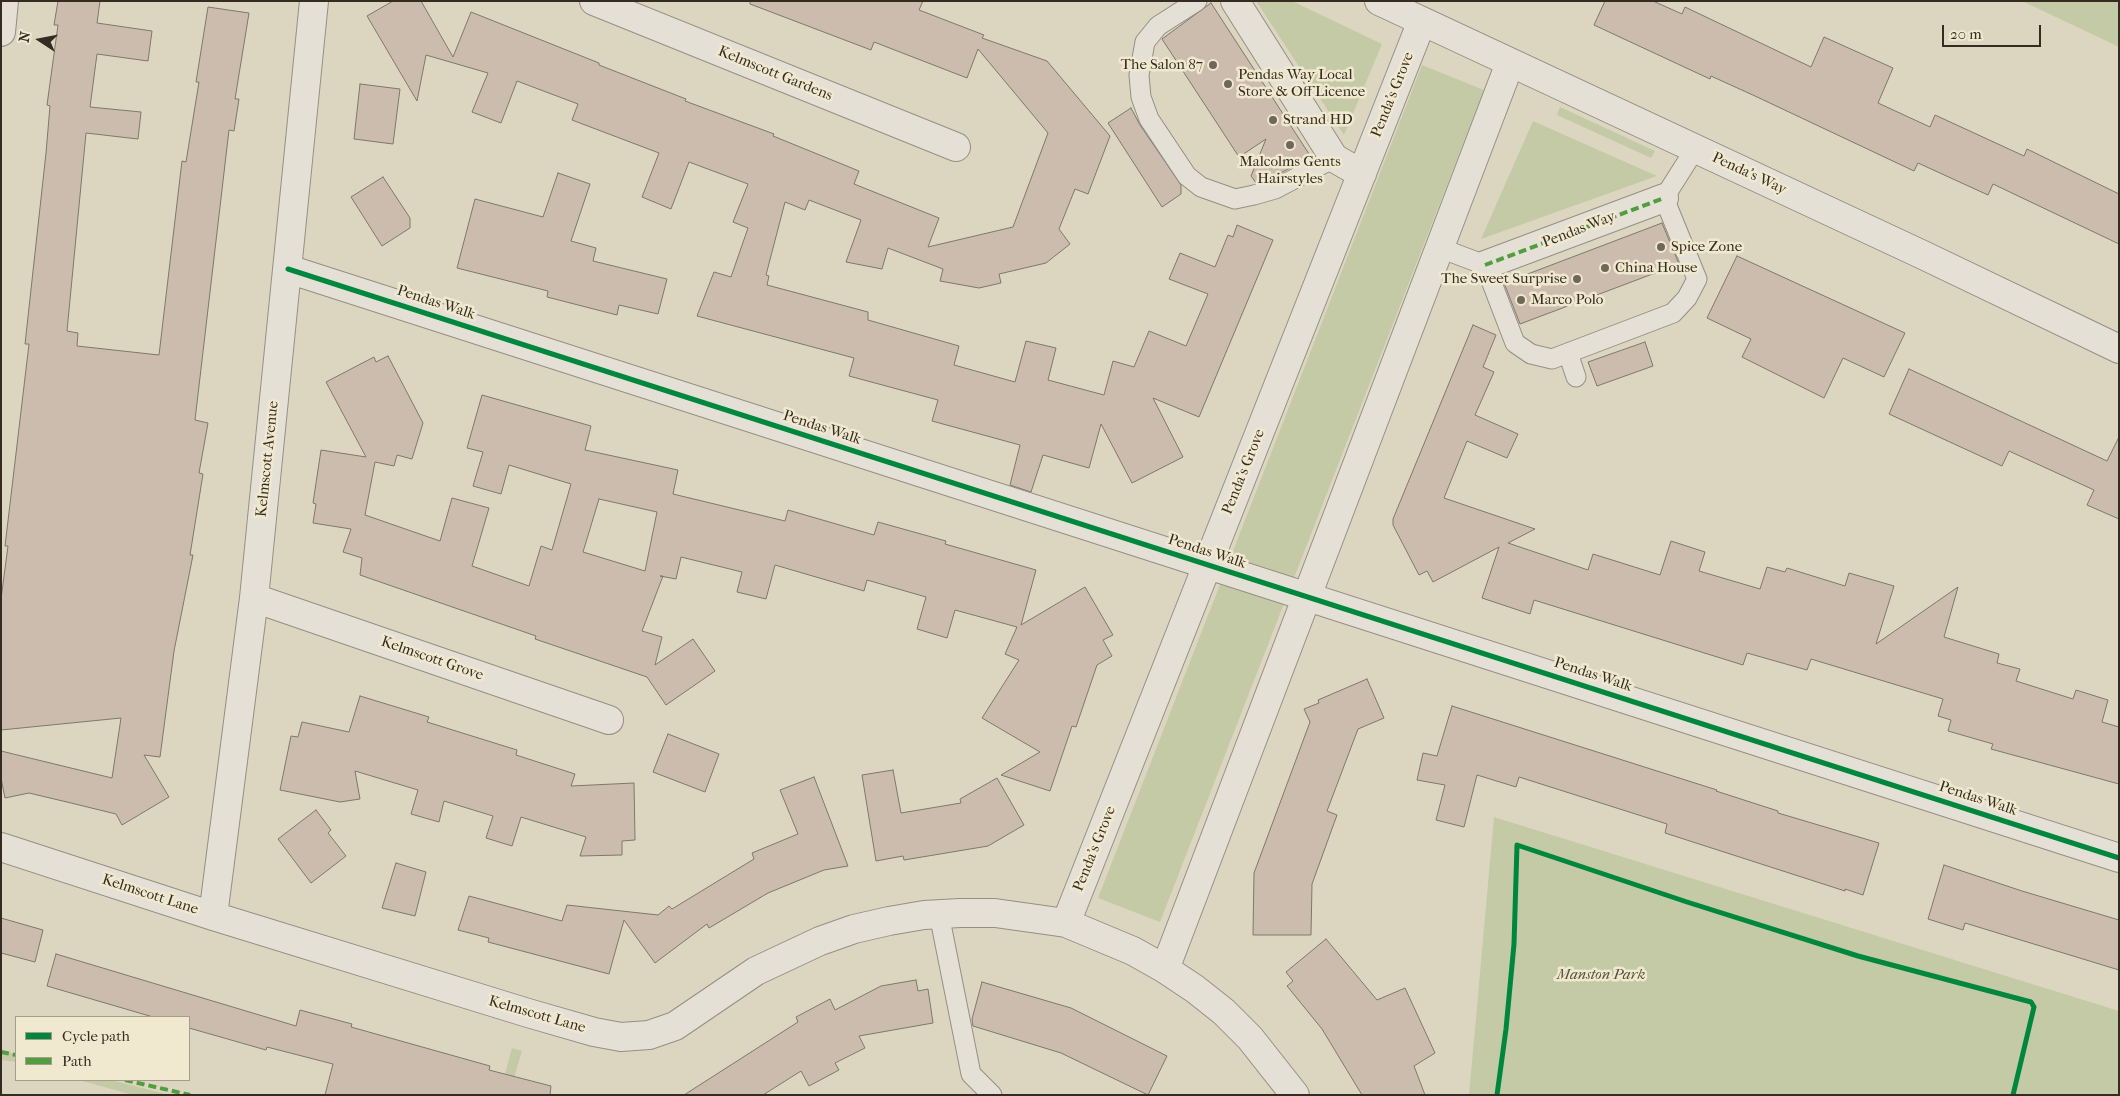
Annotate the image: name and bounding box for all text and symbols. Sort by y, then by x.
north arrow [15,15,65,65]
scale bar [1945,15,2044,47]
text: 20 m [1950,25,1982,43]
text: N [15,30,34,44]
street label: Kelmscott Gardens [715,43,835,105]
street label: Penda's Grove [1368,50,1418,140]
place label: The Salon 87 [1121,56,1203,74]
marker: The Salon 87 [1207,59,1219,71]
place label: Pendas Way Local Store & Off Licence [1238,66,1365,101]
marker: Pendas Way Local Store & Off Licence [1222,78,1234,90]
place label: Strand HD [1283,111,1353,129]
marker: Strand HD [1267,114,1279,126]
marker: Malcolms Gents Hairstyles [1284,139,1296,151]
street label: Penda's Way [1709,149,1789,199]
place label: Malcolms Gents Hairstyles [1239,153,1341,188]
street label: Pendas Way [1540,208,1618,252]
place label: Spice Zone [1671,238,1742,256]
marker: Spice Zone [1655,241,1667,253]
place label: China House [1615,259,1697,277]
marker: China House [1599,262,1611,274]
place label: The Sweet Surprise [1441,270,1567,288]
marker: The Sweet Surprise [1571,273,1583,285]
street label: Pendas Walk [395,282,477,324]
place label: Marco Polo [1531,291,1603,309]
marker: Marco Polo [1515,294,1527,306]
street label: Kelmscott Avenue [253,400,283,518]
street label: Pendas Walk [781,407,863,449]
street label: Penda's Grove [1219,427,1269,517]
street label: Pendas Walk [1166,531,1248,573]
street label: Kelmscott Grove [378,633,486,685]
street label: Pendas Walk [1552,654,1634,696]
street label: Pendas Walk [1937,778,2019,820]
street label: Penda's Grove [1070,804,1120,894]
street label: Kelmscott Lane [100,871,200,919]
park label: Manston Park [1557,966,1645,984]
street label: Kelmscott Lane [486,993,588,1037]
legend [15,1016,190,1081]
text: Cycle path [62,1027,130,1045]
text: Path [62,1052,92,1070]

